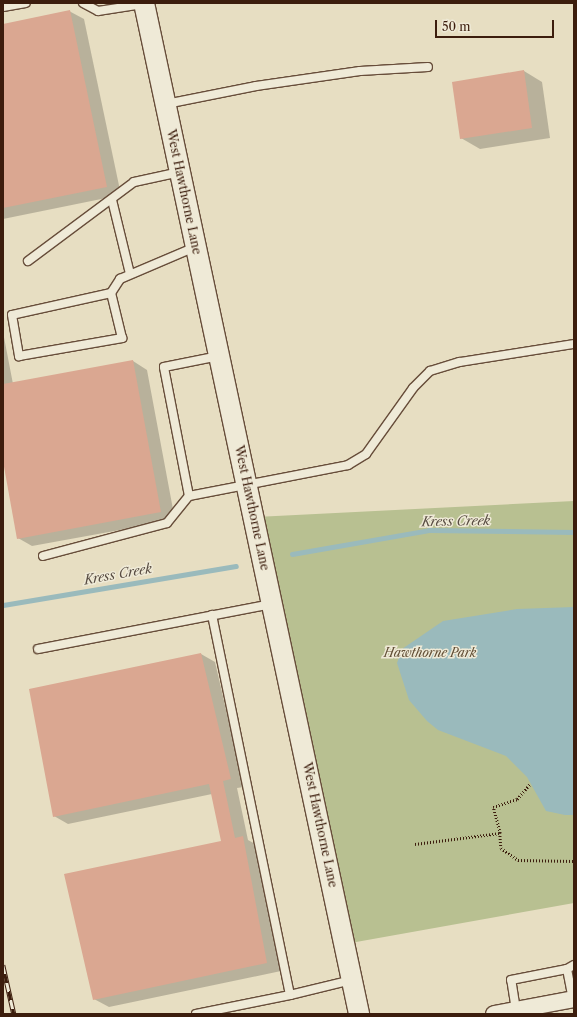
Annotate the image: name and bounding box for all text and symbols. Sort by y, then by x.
scale bar [437,12,556,38]
text: 50 m [442,19,471,34]
street label: West Hawthorne Lane [164,128,204,256]
street label: West Hawthorne Lane [232,444,272,572]
water label: Kress Creek [422,513,490,529]
water label: Kress Creek [83,560,153,588]
park label: Hawthorne Park [384,646,476,660]
street label: West Hawthorne Lane [300,761,340,889]

